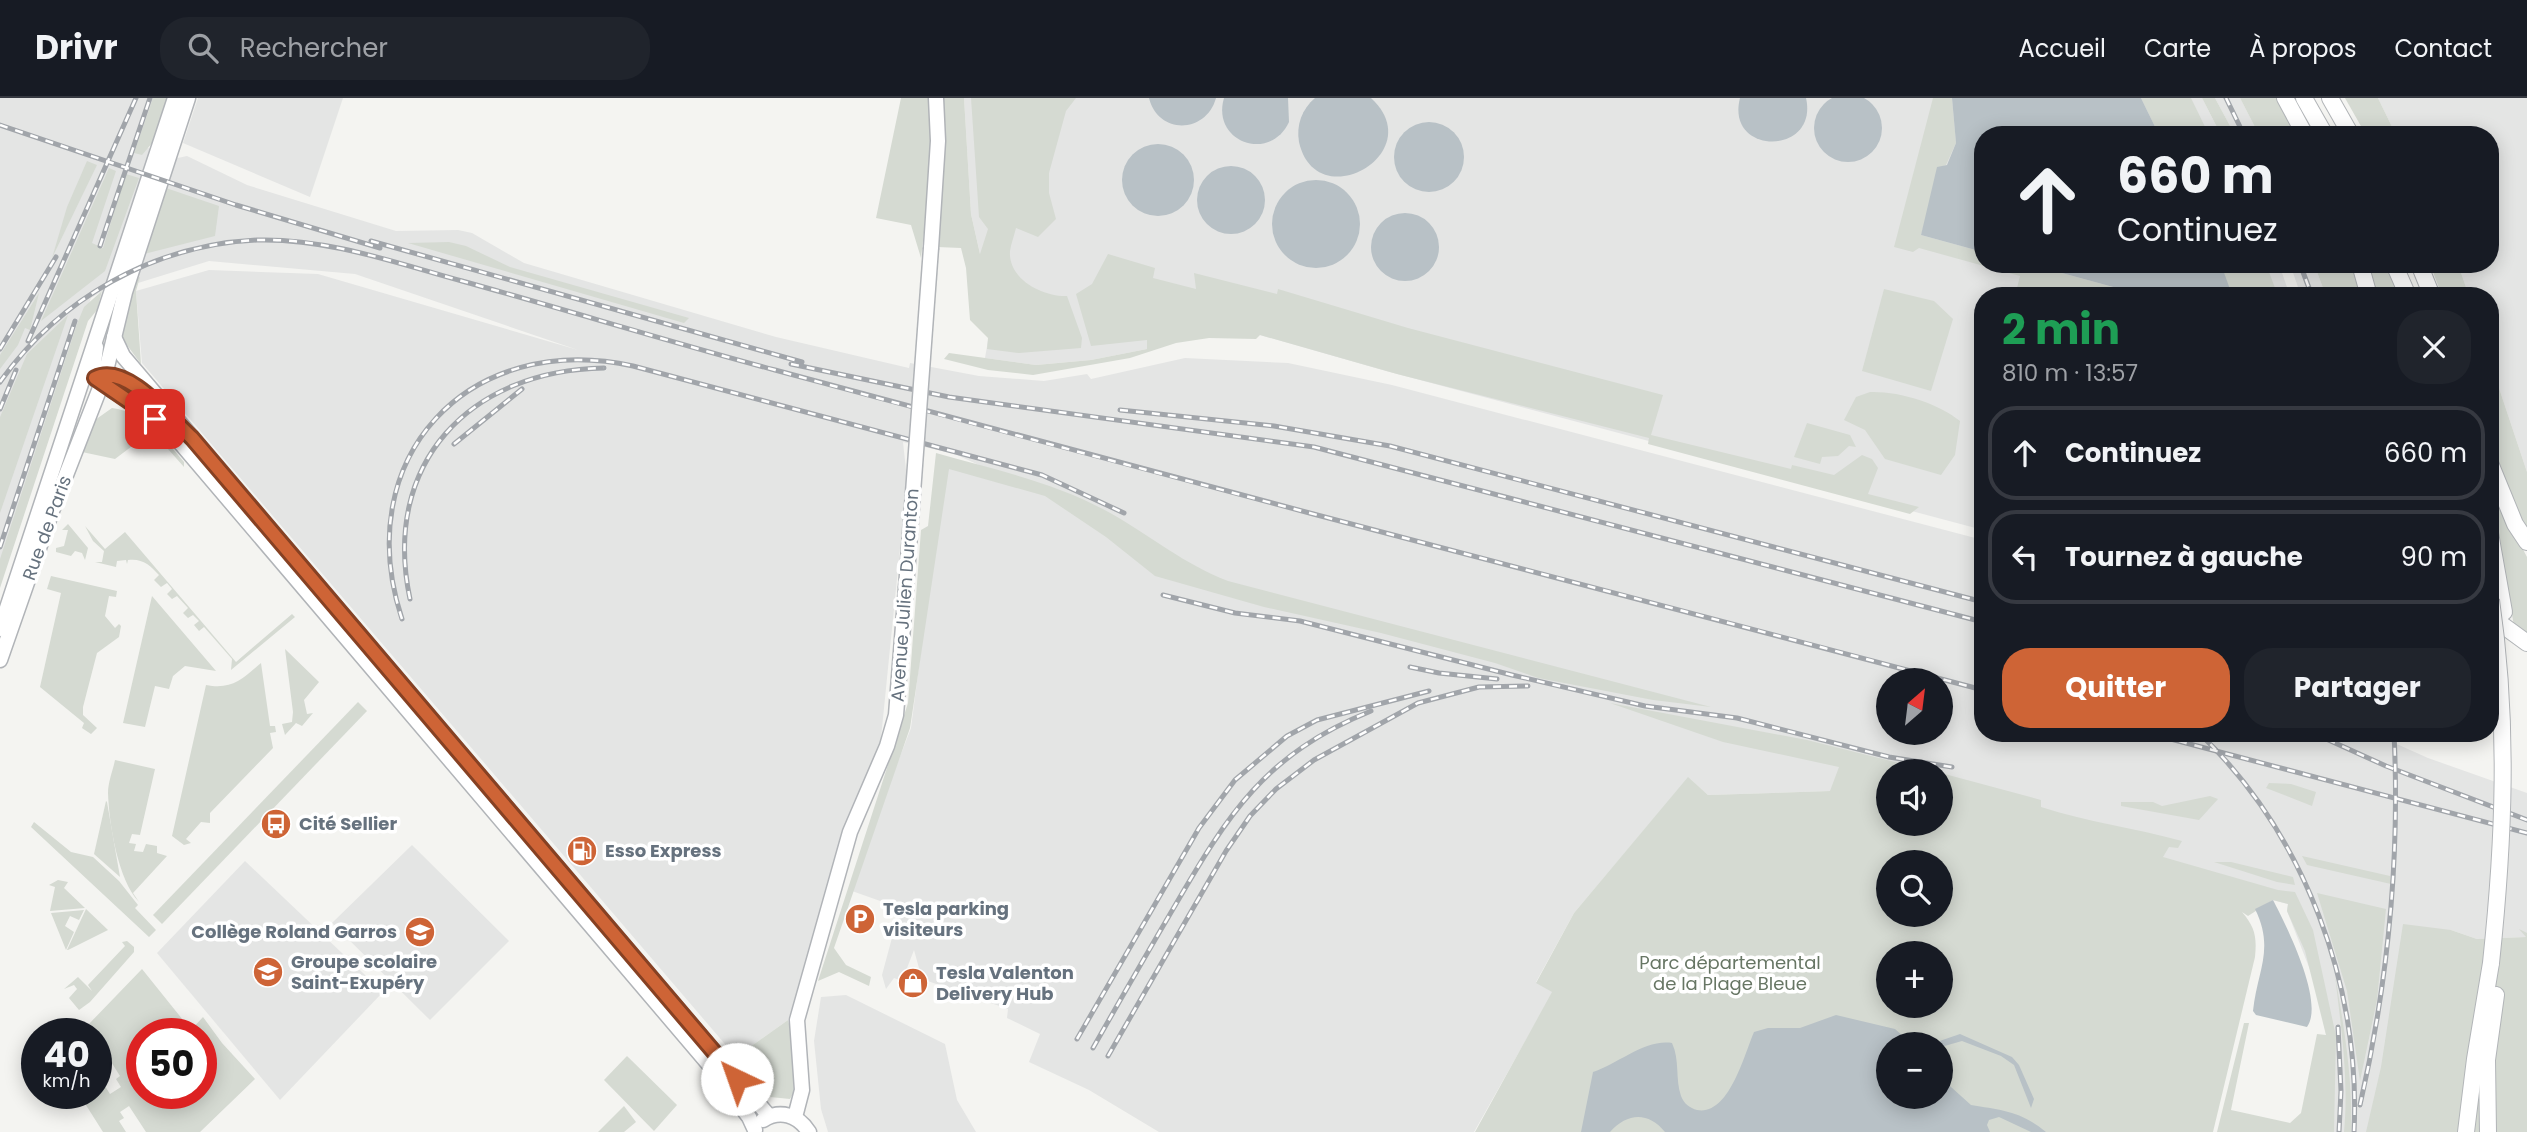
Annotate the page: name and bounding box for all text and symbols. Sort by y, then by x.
search box [160,17,650,80]
text: Drivr [35,24,118,71]
icon: search [184,29,222,67]
text: Rechercher [240,30,388,66]
text: Accueil [2019,32,2106,65]
text: Carte [2144,32,2211,65]
text: À propos [2249,32,2356,65]
text: Contact [2394,32,2492,65]
text: 660 m [2117,142,2274,210]
icon: ahead [2002,154,2093,245]
text: Continuez [2117,207,2278,252]
text: 2 min [2002,300,2120,359]
button: close [2397,310,2471,384]
text: 810 m · 13:57 [2002,357,2138,389]
pin [125,389,185,449]
icon: arrive [136,400,174,438]
icon: ahead [2006,434,2044,472]
text: Continuez [2065,435,2201,471]
text: 660 m [2384,435,2467,471]
street label: Rue de Paris [16,472,77,584]
street label: Avenue Julien Duranton [885,487,924,703]
icon: left [2006,538,2044,576]
text: Tournez à gauche [2065,539,2303,575]
text: 90 m [2401,539,2467,575]
button: Quitter [2002,648,2230,728]
button: Partager [2244,648,2471,728]
north arrow [1876,668,1953,746]
map controls [1876,668,1953,1109]
button: sound [1876,759,1953,836]
bus stop icon: Cité Sellier [259,807,293,841]
place label: Cité Sellier [299,811,397,836]
fuel station icon: Esso Express [565,834,599,868]
place label: Esso Express [605,838,722,863]
button: search [1876,850,1953,927]
place label: Tesla parking visiteurs [883,896,1009,942]
parking icon: Tesla parking visiteurs [843,902,877,936]
school or university icon: Collège Roland Garros [403,915,437,949]
place label: Collège Roland Garros [191,919,397,944]
button: + [1876,941,1953,1018]
place label: Groupe scolaire Saint-Exupéry [291,949,437,995]
park label: Parc départemental de la Plage Bleue [1639,950,1821,996]
school or university icon: Groupe scolaire Saint-Exupéry [251,955,285,989]
place label: Tesla Valenton Delivery Hub [936,960,1074,1006]
shop icon: Tesla Valenton Delivery Hub [896,966,930,1000]
speed limit sign: 50 [126,1018,217,1109]
text: 40 [43,1030,90,1079]
button: − [1876,1032,1953,1109]
position arrow [700,1042,774,1116]
text: km/h [43,1068,90,1093]

